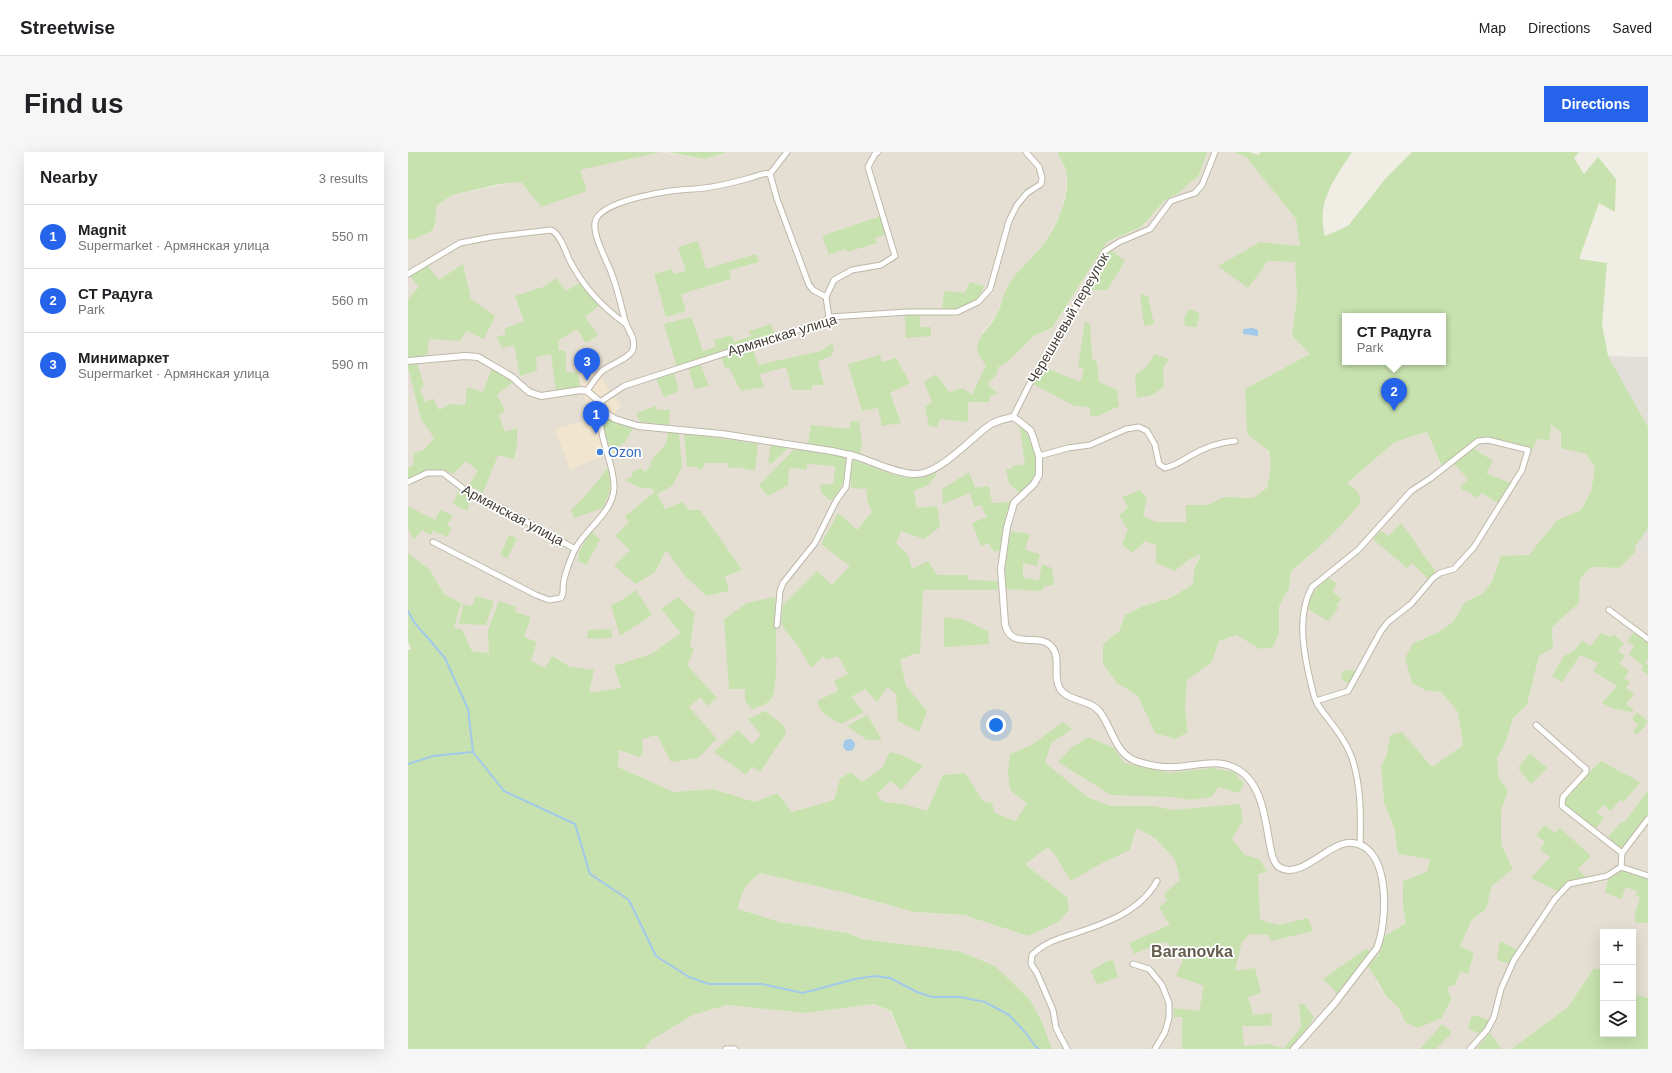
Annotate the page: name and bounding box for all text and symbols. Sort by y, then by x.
text: Streetwise [20,17,115,38]
text: Map [1479,20,1506,36]
text: Directions [1528,20,1590,36]
text: Saved [1612,20,1652,36]
button: Directions [1544,86,1648,122]
text: Find us [24,88,124,119]
text: Nearby [40,168,98,187]
text: 3 results [319,171,368,186]
text: Magnit [78,221,126,238]
text: 1 [49,229,57,244]
text: 550 m [332,229,368,244]
text: Supermarket · Армянская улица [78,238,269,253]
street label: Черешневый переулок [1024,249,1112,386]
text: СТ Радуга [78,285,153,302]
text: 2 [49,293,57,308]
text: 560 m [332,293,368,308]
text: Park [78,302,105,317]
street label: Армянская улица [726,311,839,359]
popup [1342,313,1446,365]
text: СТ Радуга [1357,323,1431,340]
text: Park [1357,340,1383,355]
pin: 3 [574,348,600,381]
text: Минимаркет [78,349,169,366]
text: 3 [49,357,57,372]
text: 590 m [332,357,368,372]
text: Supermarket · Армянская улица [78,366,269,381]
pin: 2 [1381,378,1407,411]
pin: 1 [583,401,609,434]
place label: Ozon [608,444,641,460]
marker: Ozon [595,447,605,457]
street label: Армянская улица [459,481,567,549]
your location [986,715,1006,735]
map controls [1600,929,1636,1037]
button: + [1600,929,1636,965]
district label: Baranovka [1151,943,1233,960]
button: − [1600,965,1636,1001]
button: layers [1600,1001,1636,1037]

